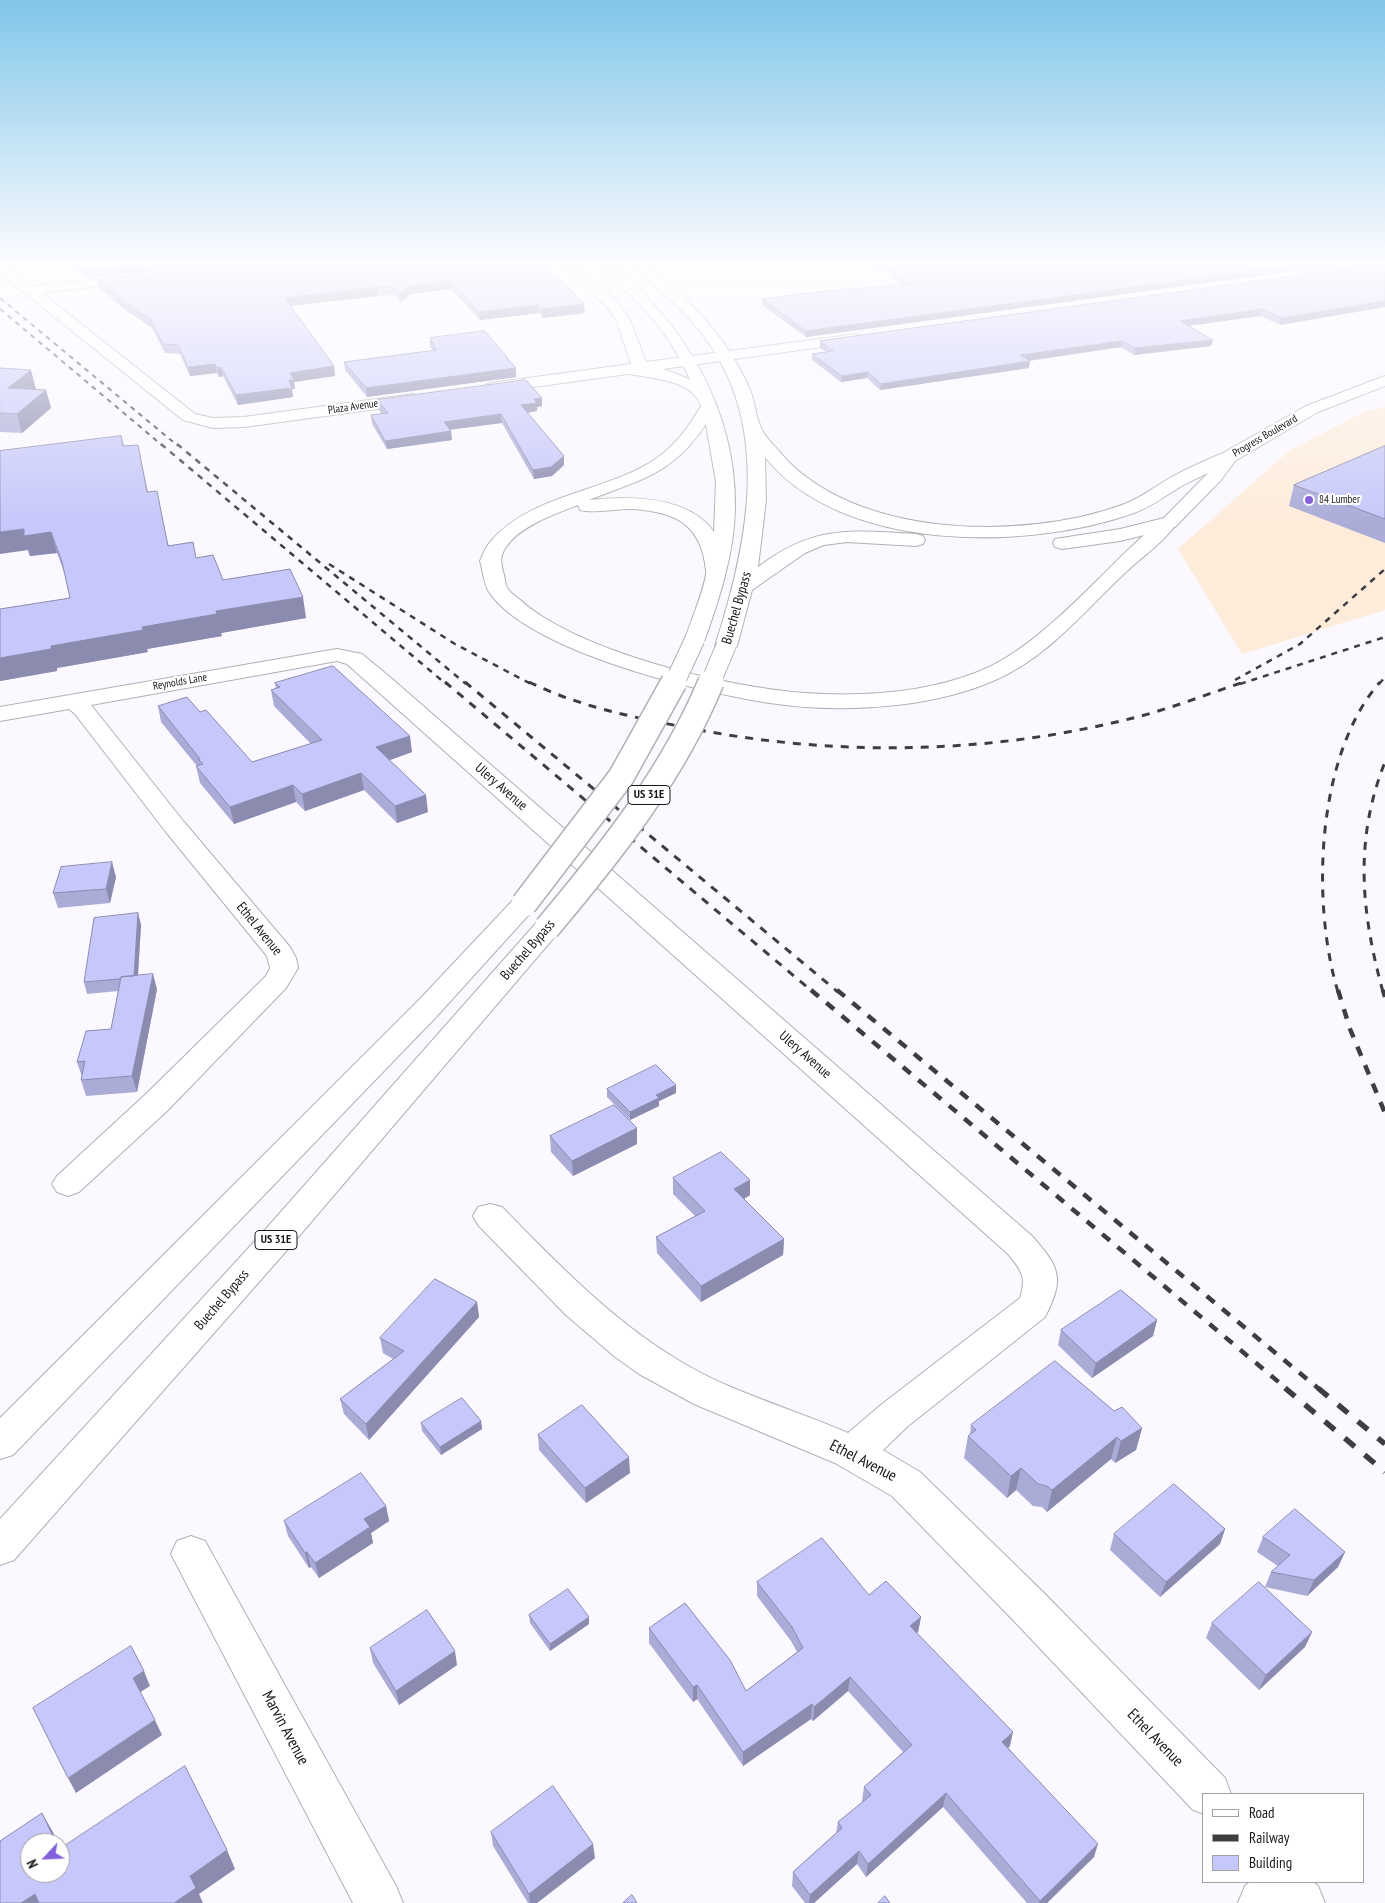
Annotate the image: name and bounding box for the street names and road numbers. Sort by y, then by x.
street label: Plaza Avenue [327,397,379,417]
street label: Progress Boulevard [1230,412,1300,460]
street label: Buechel Bypass [719,570,755,646]
street label: Reynolds Lane [152,671,208,693]
street label: Ulery Avenue [471,760,531,814]
road number: US 31E [628,786,670,804]
street label: Ethel Avenue [233,899,285,959]
street label: Buechel Bypass [497,916,559,984]
street label: Ulery Avenue [775,1028,835,1082]
road number: US 31E [255,1230,297,1250]
street label: Buechel Bypass [191,1266,253,1334]
street label: Ethel Avenue [826,1436,900,1486]
street label: Marvin Avenue [257,1687,313,1769]
street label: Ethel Avenue [1123,1705,1187,1771]

